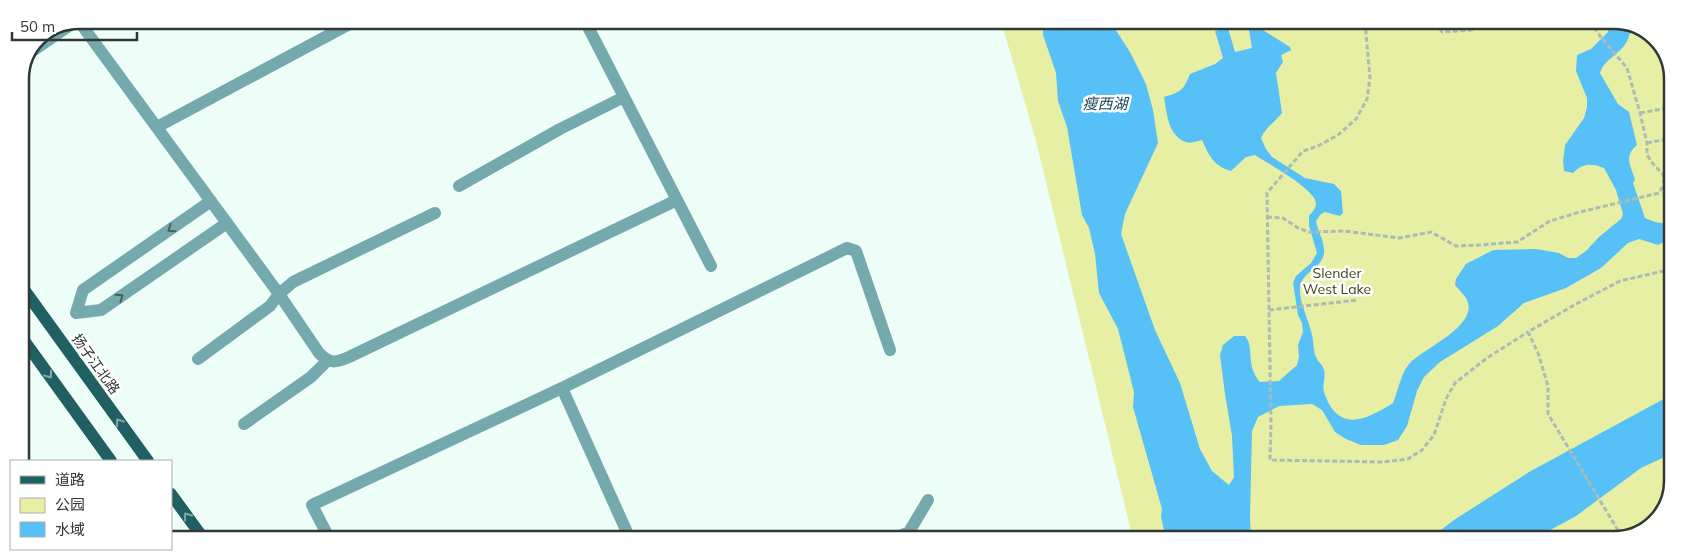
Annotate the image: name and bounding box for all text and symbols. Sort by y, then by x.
scale bar [12,10,138,42]
text: 50 m [20,17,55,36]
water label: 瘦西湖 [1082,94,1129,113]
one-way arrow [167,223,177,232]
park label: Slender West Lake [1303,264,1371,298]
one-way arrow [115,294,124,303]
street label: 扬子江北路 [68,330,124,398]
one-way arrow [43,369,52,379]
one-way arrow [116,418,125,428]
legend [10,460,172,550]
text: 道路 [55,470,85,489]
text: 公园 [55,495,85,514]
one-way arrow [184,512,193,522]
text: 水域 [55,520,85,539]

